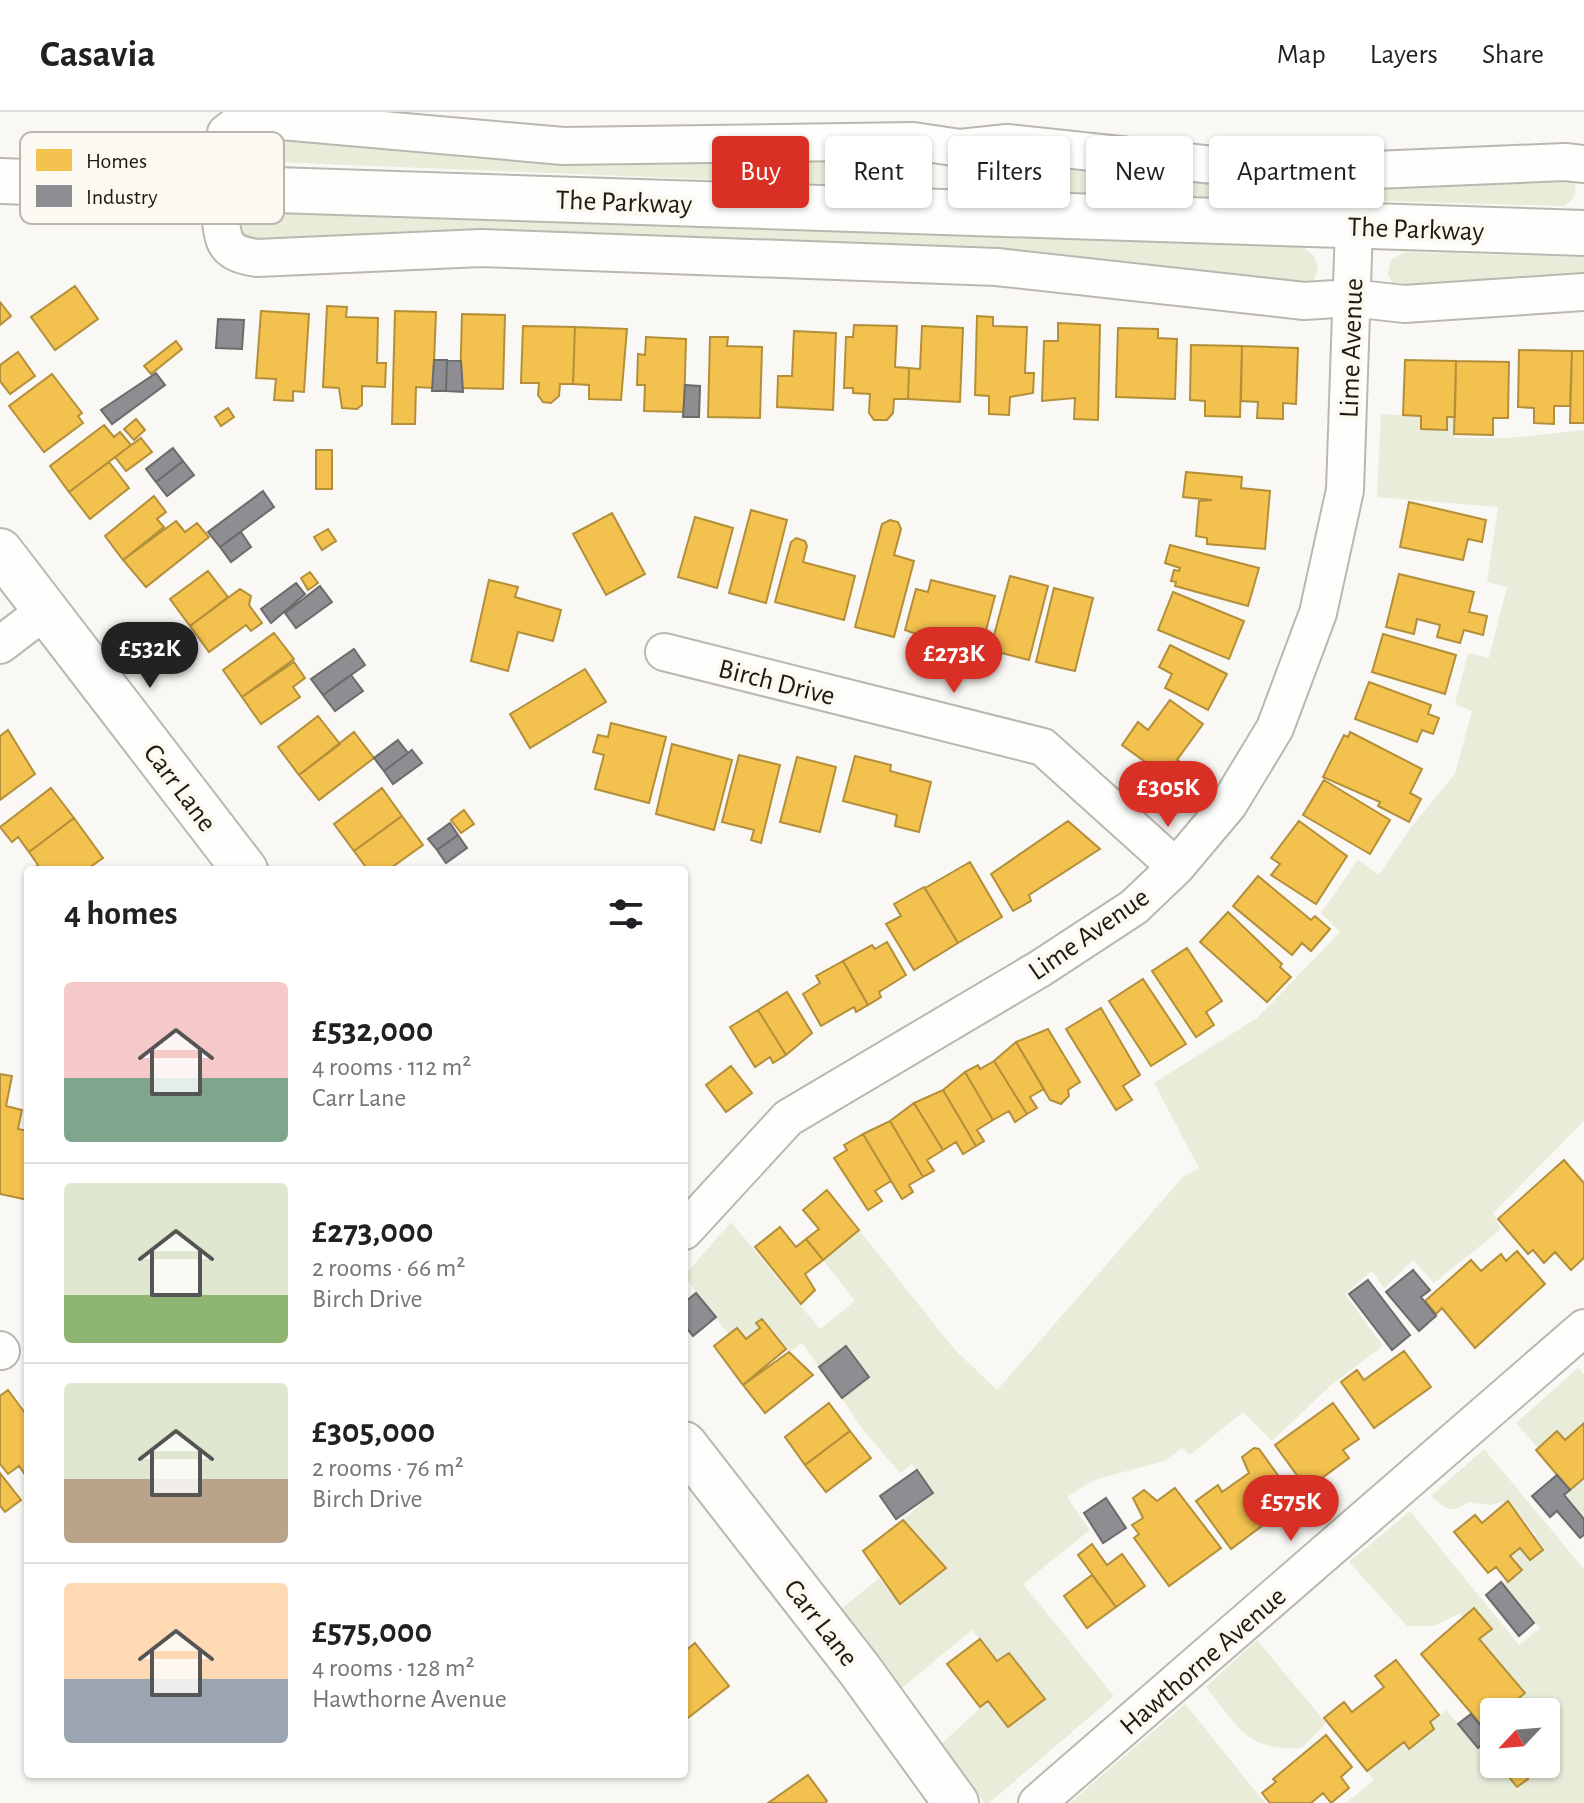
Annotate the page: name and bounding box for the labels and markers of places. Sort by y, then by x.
pin: £532K [94,622,206,690]
pin: £273K [898,627,1010,695]
pin: £305K [1112,761,1224,829]
pin: £575K [1235,1475,1347,1543]

